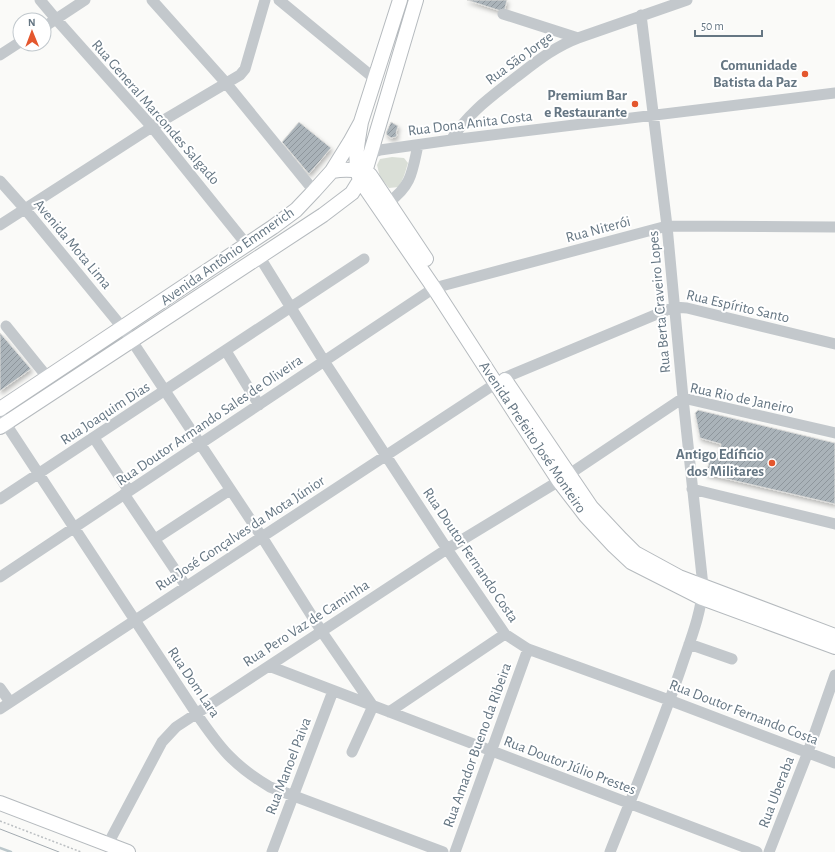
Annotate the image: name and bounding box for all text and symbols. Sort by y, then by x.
north arrow [12,12,52,52]
scale bar [695,12,762,38]
text: N [28,17,36,28]
text: 50 m [701,20,724,32]
street label: Rua São Jorge [483,29,556,88]
street label: Rua General Marcondes Salgado [89,37,222,188]
place label: Comunidade Batista da Paz [713,58,797,90]
marker: Comunidade Batista da Paz [800,69,810,79]
place label: Premium Bar e Restaurante [544,88,628,120]
marker: Premium Bar e Restaurante [630,99,640,109]
street label: Rua Dona Anita Costa [407,108,533,139]
street label: Avenida Mota Lima [31,197,114,292]
street label: Avenida Antônio Emmerich [158,205,297,308]
street label: Rua Niterói [564,214,632,245]
street label: Rua Berta Craveiro Lopes [646,230,673,374]
street label: Rua Espírito Santo [685,287,791,326]
street label: Rua Doutor Armando Sales de Oliveira [113,352,305,488]
street label: Avenida Prefeito José Monteiro [476,359,589,516]
street label: Rua Joaquim Dias [58,379,153,448]
street label: Rua Rio de Janeiro [689,380,795,417]
place label: Antigo Edíficio dos Militares [676,447,764,479]
marker: Antigo Edíficio dos Militares [767,458,777,468]
street label: Rua José Gonçalves da Mota Júnior [153,473,328,594]
street label: Rua Doutor Fernando Costa [420,485,521,625]
street label: Rua Pero Vaz de Caminha [241,577,372,670]
street label: Rua Dom Lara [165,644,223,720]
street label: Rua Amador Bueno da Ribeira [441,661,514,830]
street label: Rua Doutor Fernando Costa [667,677,821,748]
street label: Rua Manoel Paiva [263,715,314,817]
street label: Rua Doutor Júlio Prestes [502,733,638,798]
street label: Rua Uberaba [756,754,797,830]

